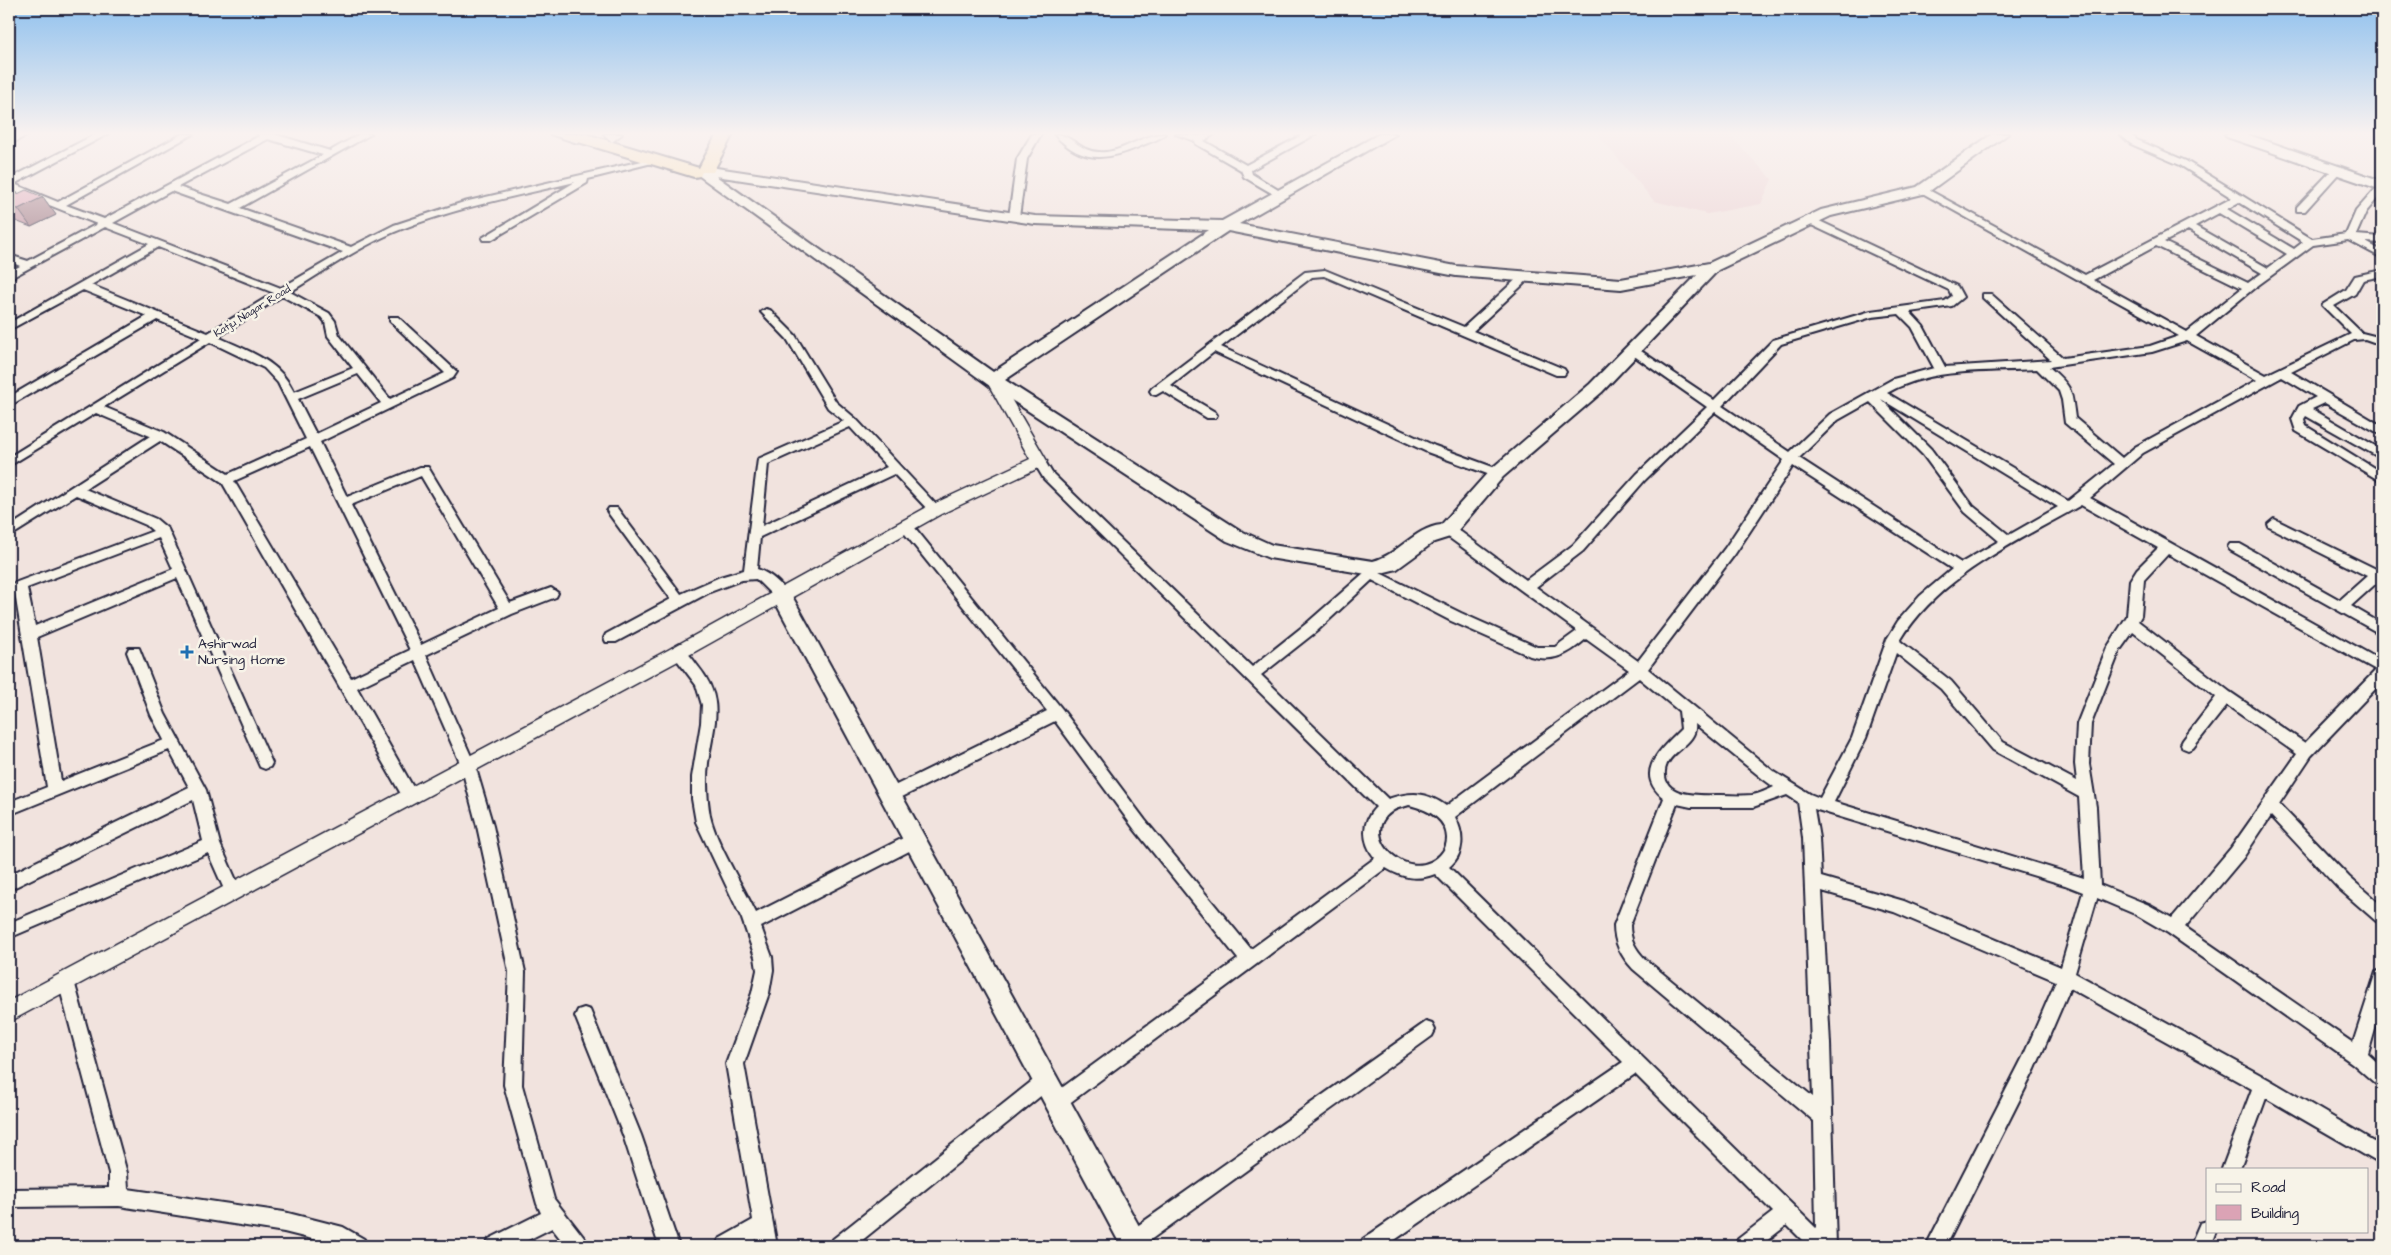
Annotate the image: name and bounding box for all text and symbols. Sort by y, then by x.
street label: Katju Nagar Road [211,281,294,342]
place label: Ashirwad Nursing Home [198,634,286,670]
marker: Ashirwad Nursing Home [180,645,194,659]
legend [2206,1168,2368,1232]
text: Road [2251,1177,2286,1198]
text: Building [2251,1203,2299,1225]

